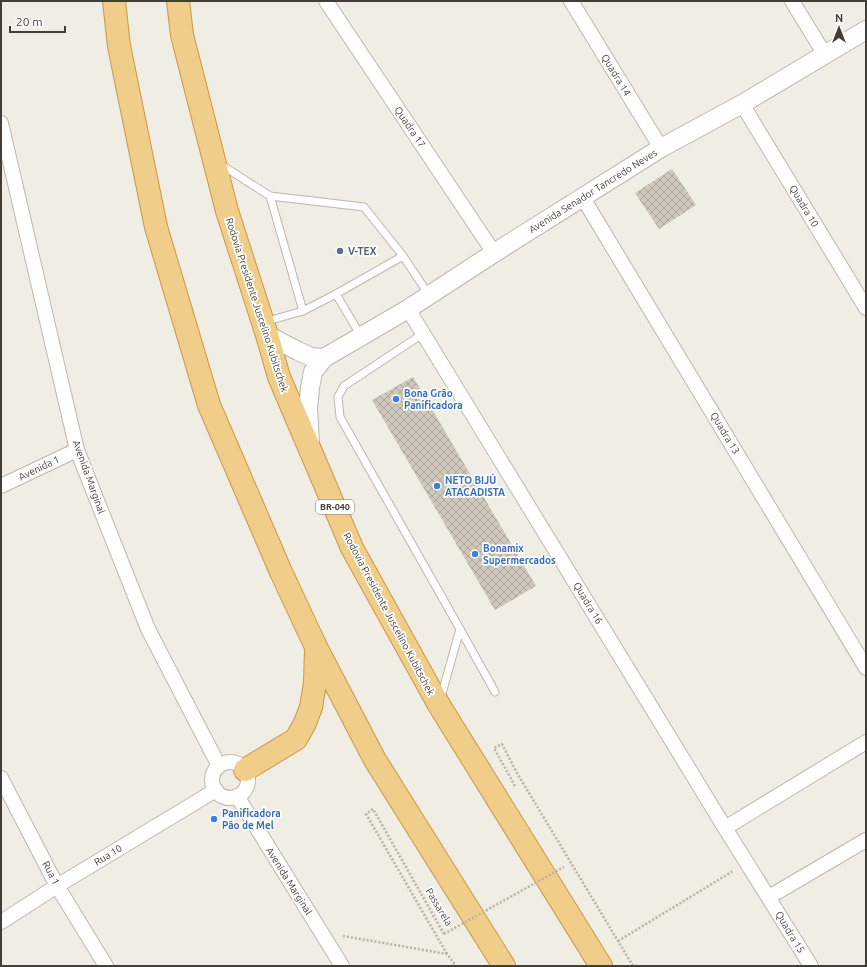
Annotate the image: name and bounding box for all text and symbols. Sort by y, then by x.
scale bar [10,8,65,34]
north arrow [819,8,859,48]
text: N [835,12,843,24]
text: 20 m [16,15,43,28]
street label: Quadra 14 [599,52,633,98]
street label: Quadra 17 [392,104,428,150]
street label: Avenida Senador Tancredo Neves [527,147,659,235]
street label: Quadra 10 [787,183,821,229]
street label: Rodovia Presidente Juscelino Kubitschek [224,216,290,394]
marker: V-TEX [335,246,345,256]
place label: V-TEX [348,246,377,257]
place label: Bona Grão Panificadora [404,388,463,411]
marker: Bona Grão Panificadora [391,394,401,404]
street label: Quadra 13 [708,410,742,456]
street label: Avenida Marginal [71,439,108,516]
street label: Avenida 1 [17,453,61,483]
place label: NETO BIJÚ ATACADISTA [445,473,505,498]
marker: NETO BIJÚ ATACADISTA [432,481,442,491]
road number: BR-040 [316,500,354,514]
street label: Rodovia Presidente Juscelino Kubitschek [341,531,437,697]
place label: Bonamix Supermercados [483,543,556,566]
marker: Bonamix Supermercados [470,549,480,559]
street label: Quadra 16 [571,580,605,626]
place label: Panificadora Pão de Mel [222,808,281,831]
marker: Panificadora Pão de Mel [209,814,219,824]
street label: Rua 10 [92,842,124,868]
street label: Avenida Marginal [264,845,314,917]
street label: Rua 1 [40,859,62,887]
street label: Passarela [423,886,455,928]
street label: Quadra 15 [773,909,807,955]

